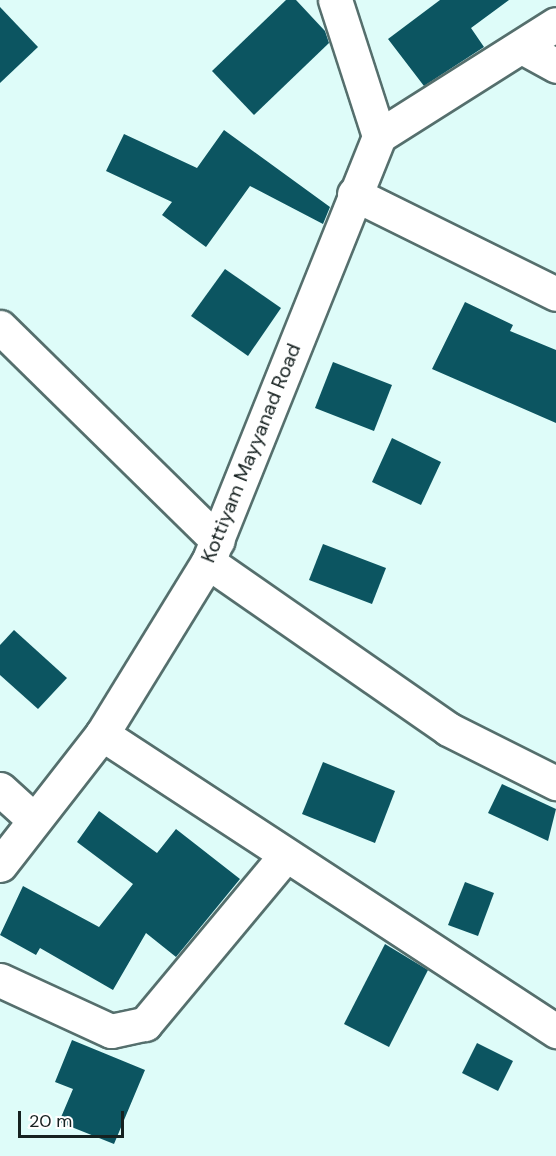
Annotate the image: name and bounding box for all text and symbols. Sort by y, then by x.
street label: Kottiyam Mayyanad Road [196,340,306,566]
scale bar [21,1099,128,1137]
text: 20 m [29,1109,72,1133]

